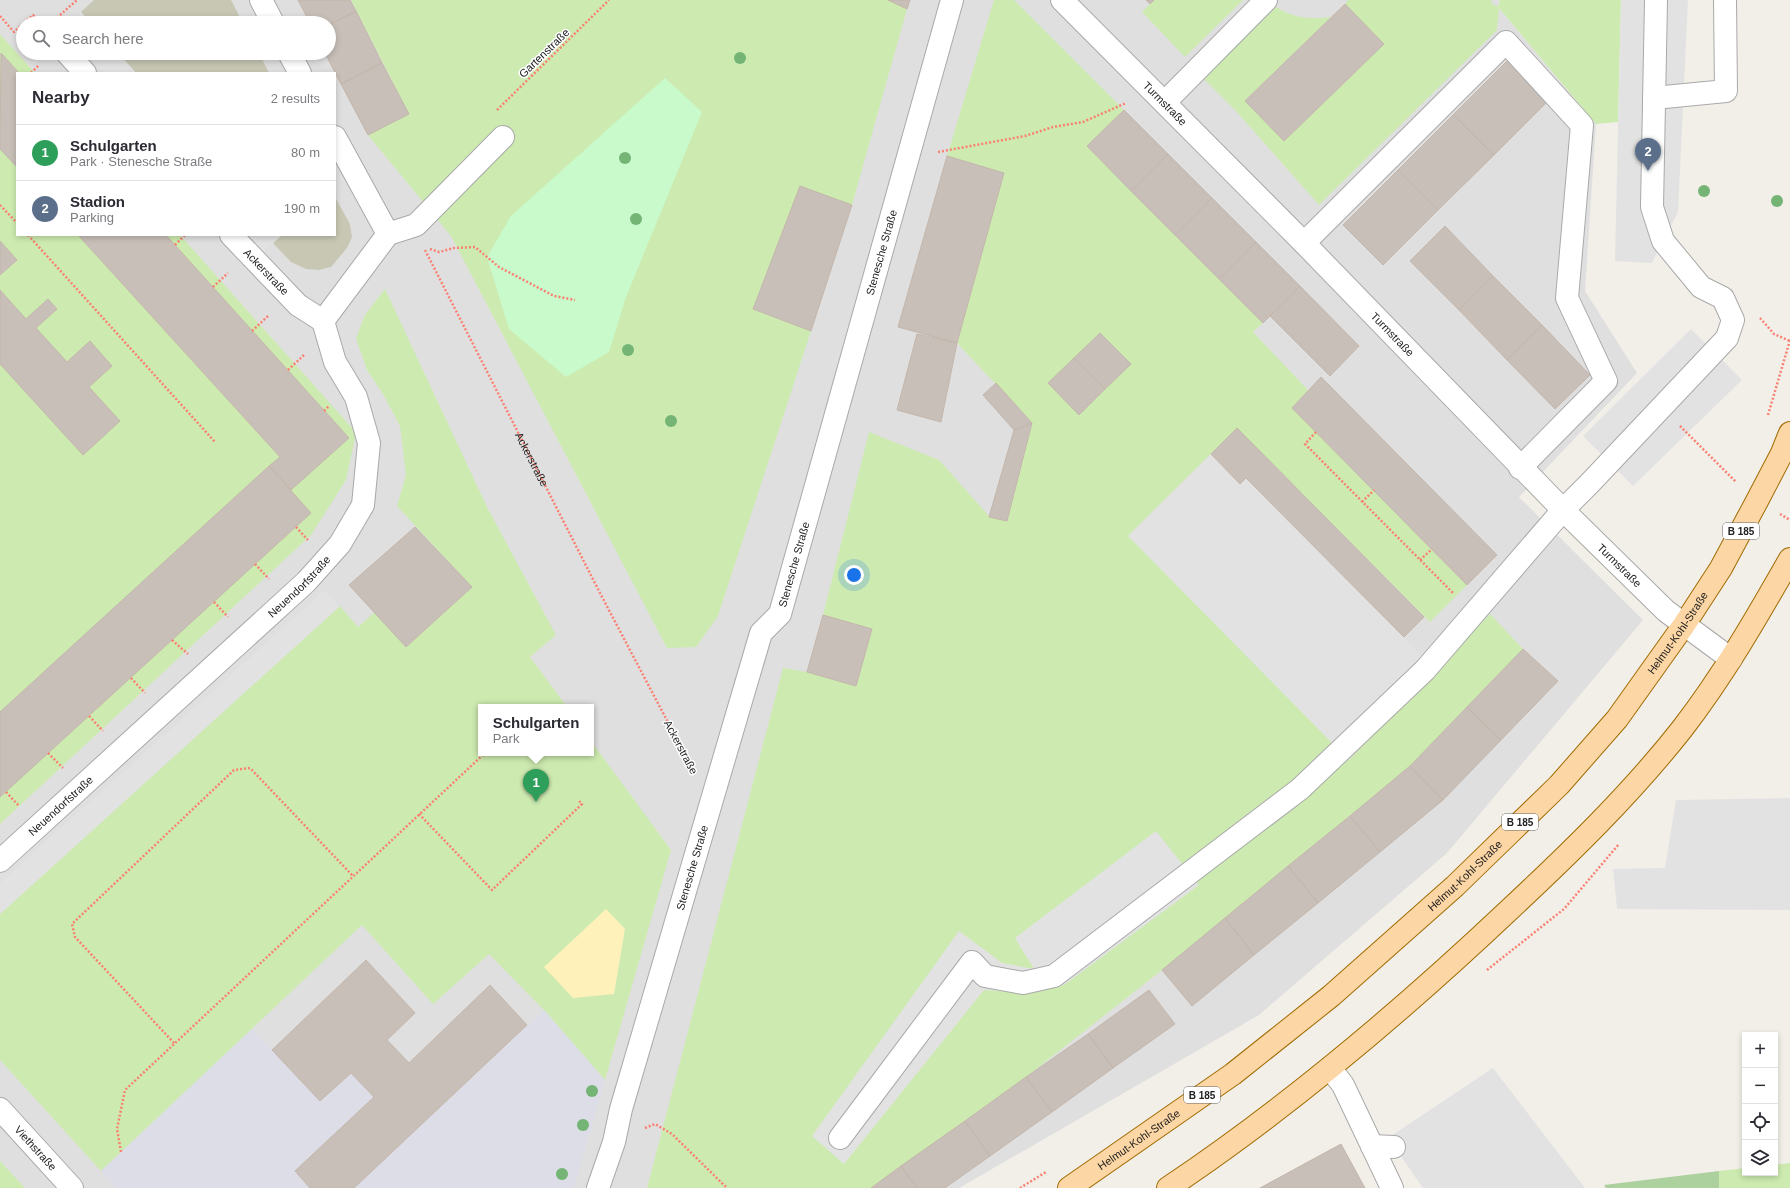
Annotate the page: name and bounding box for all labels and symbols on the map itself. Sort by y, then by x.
street label: Gartenstraße [517,26,571,80]
street label: Turmstraße [1141,79,1189,128]
pin: 2 [1635,138,1661,171]
street label: Stenesche Straße [864,208,899,296]
street label: Ackerstraße [241,246,291,297]
street label: Turmstraße [1368,310,1416,359]
street label: Ackerstraße [513,430,551,488]
street label: Stenesche Straße [776,520,812,608]
road number: B 185 [1723,523,1759,539]
street label: Turmstraße [1595,541,1644,589]
street label: Neuendorfstraße [265,553,333,620]
your location [844,565,864,585]
street label: Helmut-Kohl-Straße [1645,589,1710,676]
street label: Ackerstraße [662,718,700,776]
pin: 1 [523,769,549,802]
street label: Neuendorfstraße [26,773,95,838]
road number: B 185 [1502,814,1538,830]
street label: Stenesche Straße [674,824,710,912]
street label: Helmut-Kohl-Straße [1425,838,1504,913]
road number: B 185 [1184,1087,1220,1103]
street label: Helmut-Kohl-Straße [1095,1107,1182,1172]
street label: Viethstraße [12,1123,59,1173]

